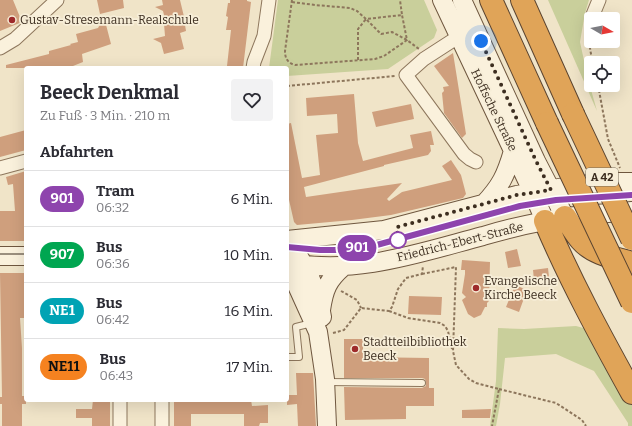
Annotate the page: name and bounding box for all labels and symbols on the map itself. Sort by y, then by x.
north arrow [584,12,620,48]
place label: Gustav-Stresemann-Realschule [20,13,199,27]
marker: Gustav-Stresemann-Realschule [7,15,17,25]
your location [471,31,491,51]
street label: Hoffsche Straße [468,67,520,153]
road number: A 42 [586,168,618,186]
street label: Friedrich-Ebert-Straße [395,220,525,264]
unlabelled marker [389,231,407,249]
line badge: 901 [334,235,380,261]
place label: Evangelische Kirche Beeck [484,274,557,302]
marker: Evangelische Kirche Beeck [471,283,481,293]
place label: Stadtteilbibliothek Beeck [363,335,467,363]
marker: Stadtteilbibliothek Beeck [350,344,360,354]

